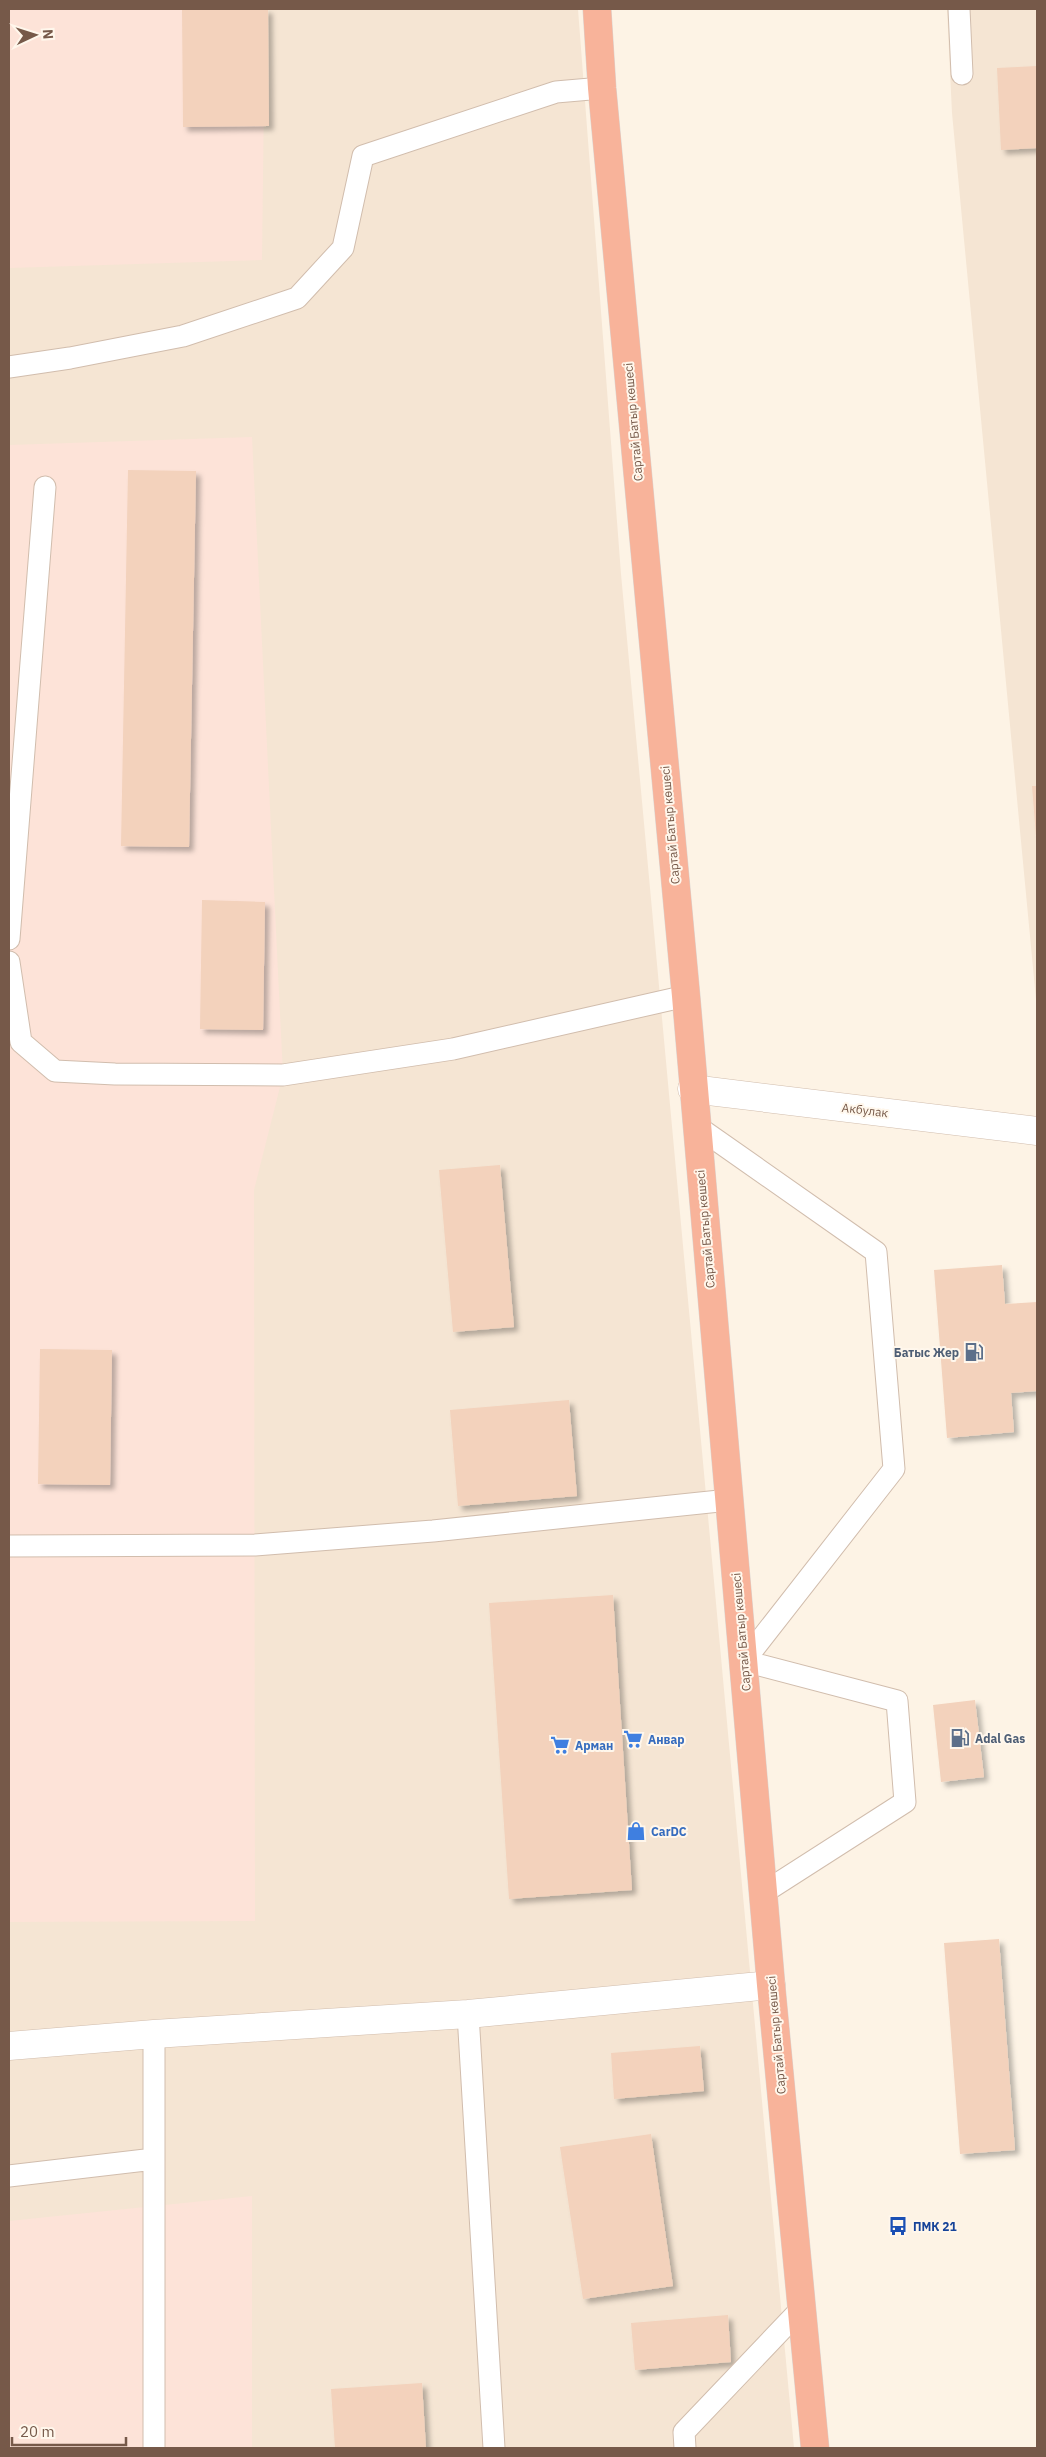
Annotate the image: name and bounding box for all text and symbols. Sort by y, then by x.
north arrow [10,10,60,60]
text: N [39,28,57,40]
street label: Сартай Батыр көшесі [620,362,646,482]
street label: Сартай Батыр көшесі [657,765,683,885]
street label: Акбулак [841,1100,889,1120]
street label: Сартай Батыр көшесі [692,1169,718,1289]
fuel station icon: Батыс Жер [963,1341,985,1363]
place label: Батыс Жер [894,1345,959,1360]
street label: Сартай Батыр көшесі [728,1572,754,1692]
fuel station icon: Adal Gas [949,1727,971,1749]
supermarket icon: Анвар [622,1728,644,1750]
place label: Adal Gas [975,1731,1025,1746]
place label: Анвар [648,1732,685,1747]
supermarket icon: Арман [549,1734,571,1756]
place label: Арман [575,1738,613,1753]
shop icon: CarDC [625,1820,647,1842]
place label: CarDC [651,1824,687,1839]
street label: Сартай Батыр көшесі [763,1975,789,2095]
bus stop icon: ПМК 21 [887,2215,909,2237]
place label: ПМК 21 [913,2219,957,2234]
scale bar [12,2414,126,2446]
text: 20 m [20,2422,55,2441]

